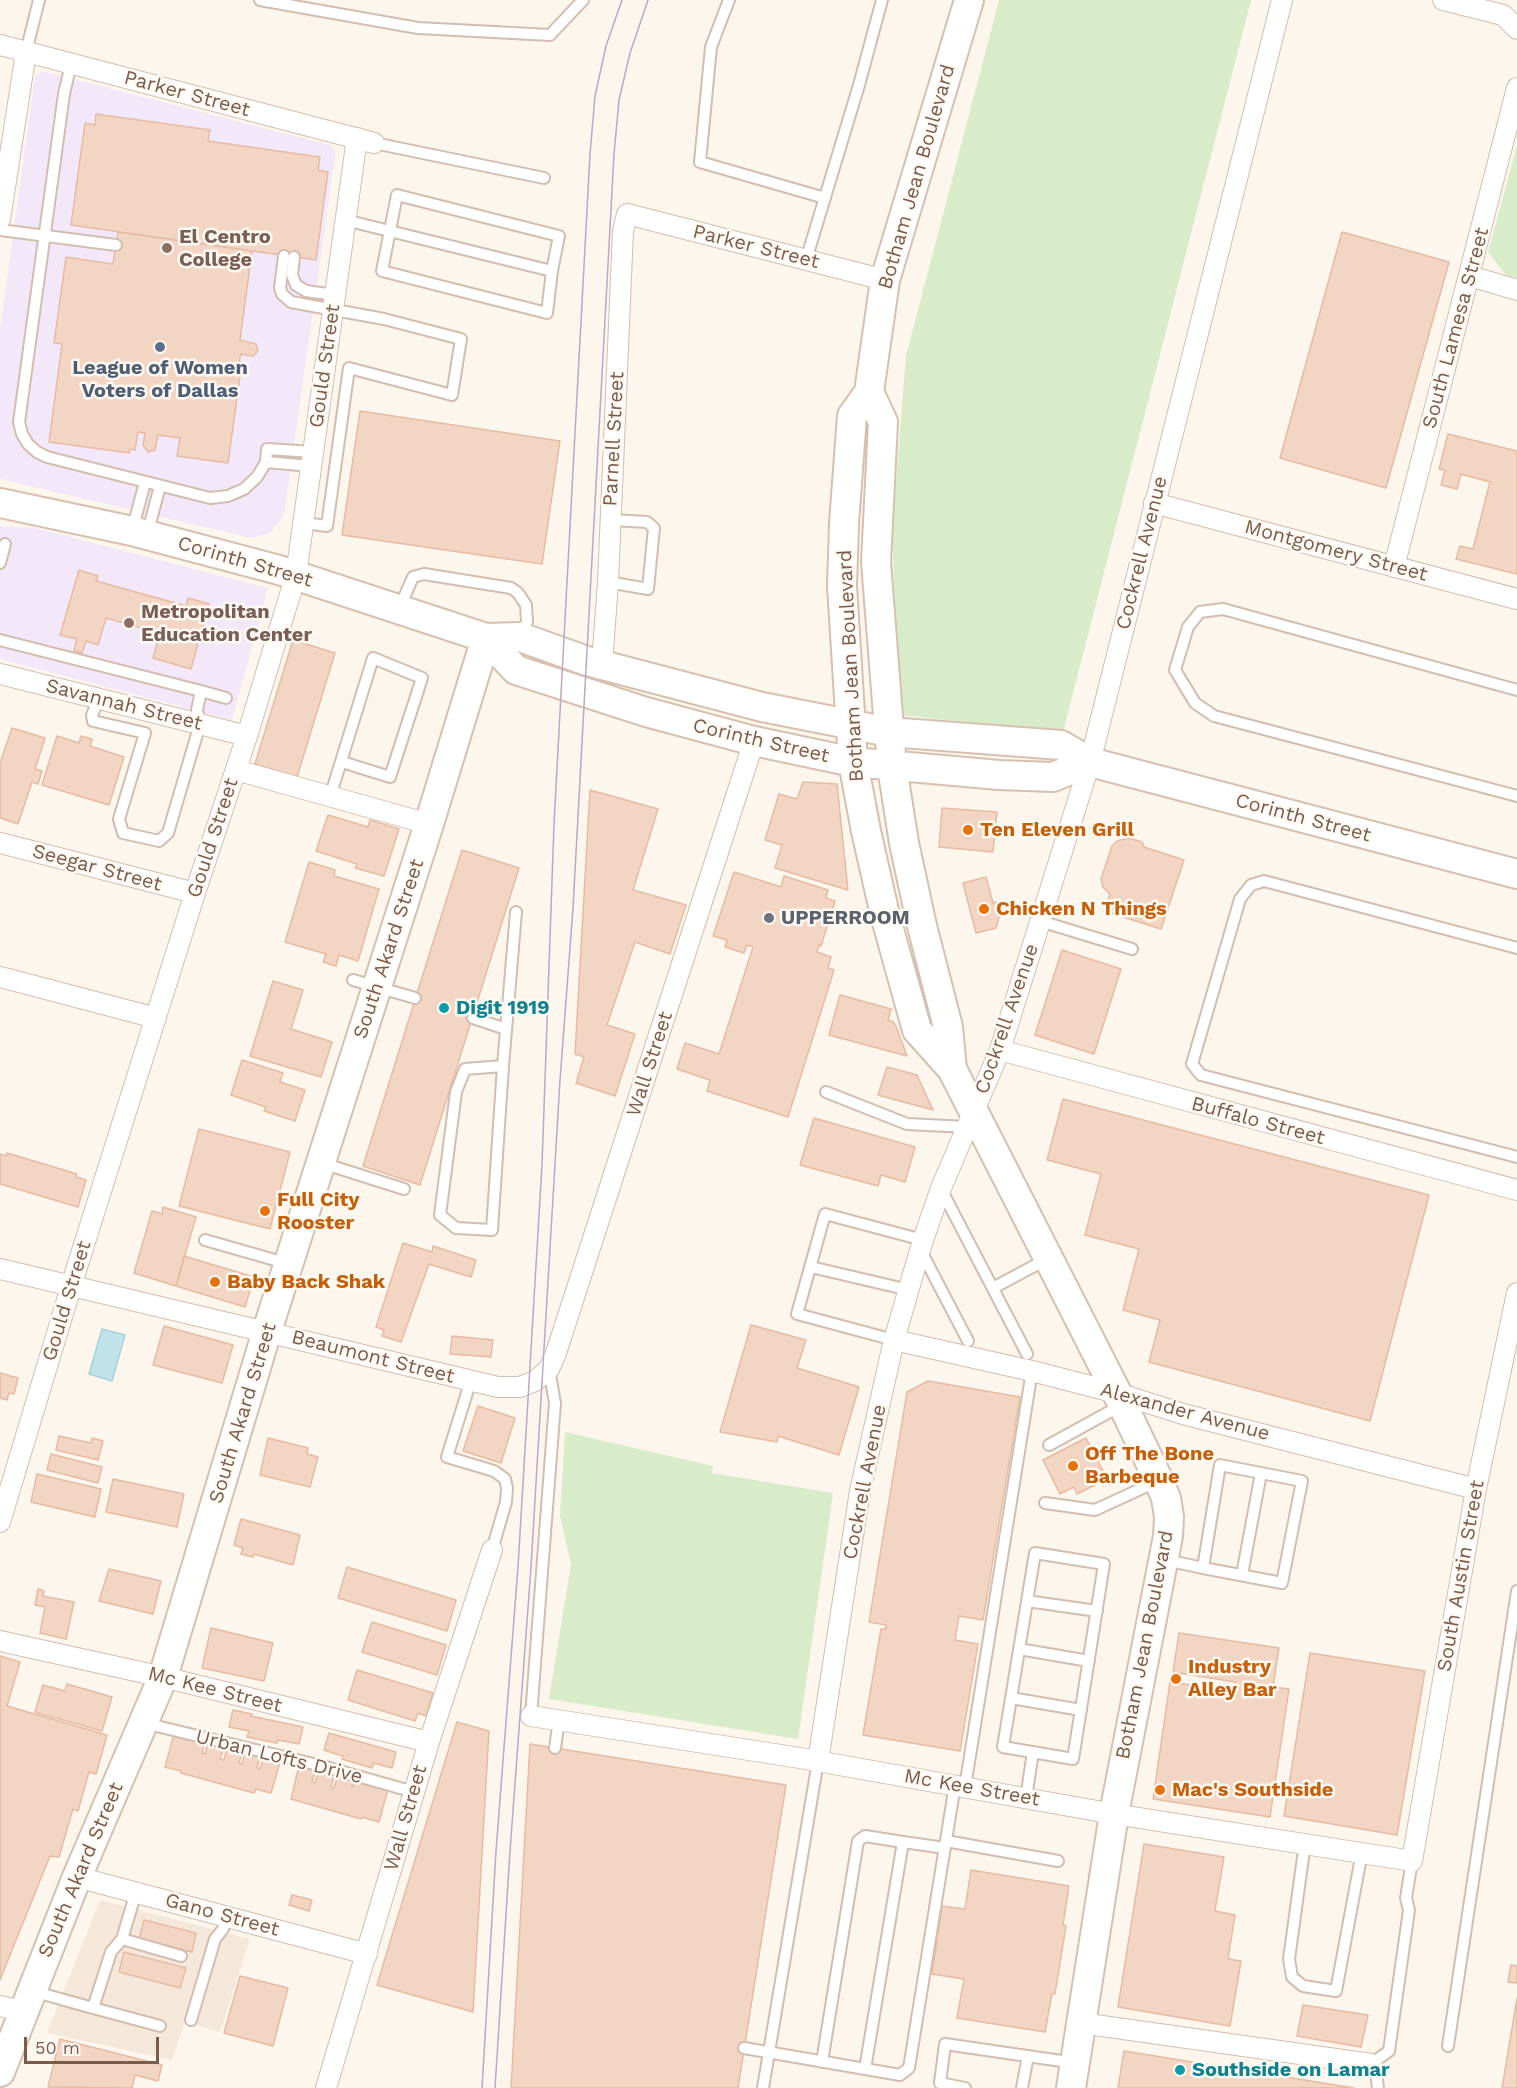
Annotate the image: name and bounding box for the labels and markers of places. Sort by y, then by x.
place label: El Centro College [179,225,271,272]
marker: El Centro College [160,241,174,255]
marker: League of Women Voters of Dallas [153,340,167,354]
place label: League of Women Voters of Dallas [72,356,248,403]
place label: Metropolitan Education Center [141,600,312,647]
marker: Metropolitan Education Center [122,616,136,630]
place label: Ten Eleven Grill [980,818,1134,842]
marker: Ten Eleven Grill [961,823,975,837]
place label: Chicken N Things [996,897,1167,921]
marker: Chicken N Things [977,902,991,916]
place label: UPPERROOM [781,906,910,930]
marker: UPPERROOM [762,911,776,925]
place label: Digit 1919 [456,996,549,1020]
marker: Digit 1919 [437,1001,451,1015]
place label: Full City Rooster [277,1188,360,1235]
marker: Full City Rooster [258,1204,272,1218]
place label: Baby Back Shak [227,1270,385,1294]
marker: Baby Back Shak [208,1275,222,1289]
place label: Off The Bone Barbeque [1085,1442,1214,1489]
marker: Off The Bone Barbeque [1066,1459,1080,1473]
place label: Industry Alley Bar [1188,1655,1277,1702]
marker: Industry Alley Bar [1169,1672,1183,1686]
place label: Mac's Southside [1172,1778,1333,1802]
marker: Mac's Southside [1153,1783,1167,1797]
place label: Southside on Lamar [1192,2058,1390,2082]
marker: Southside on Lamar [1173,2063,1187,2077]

